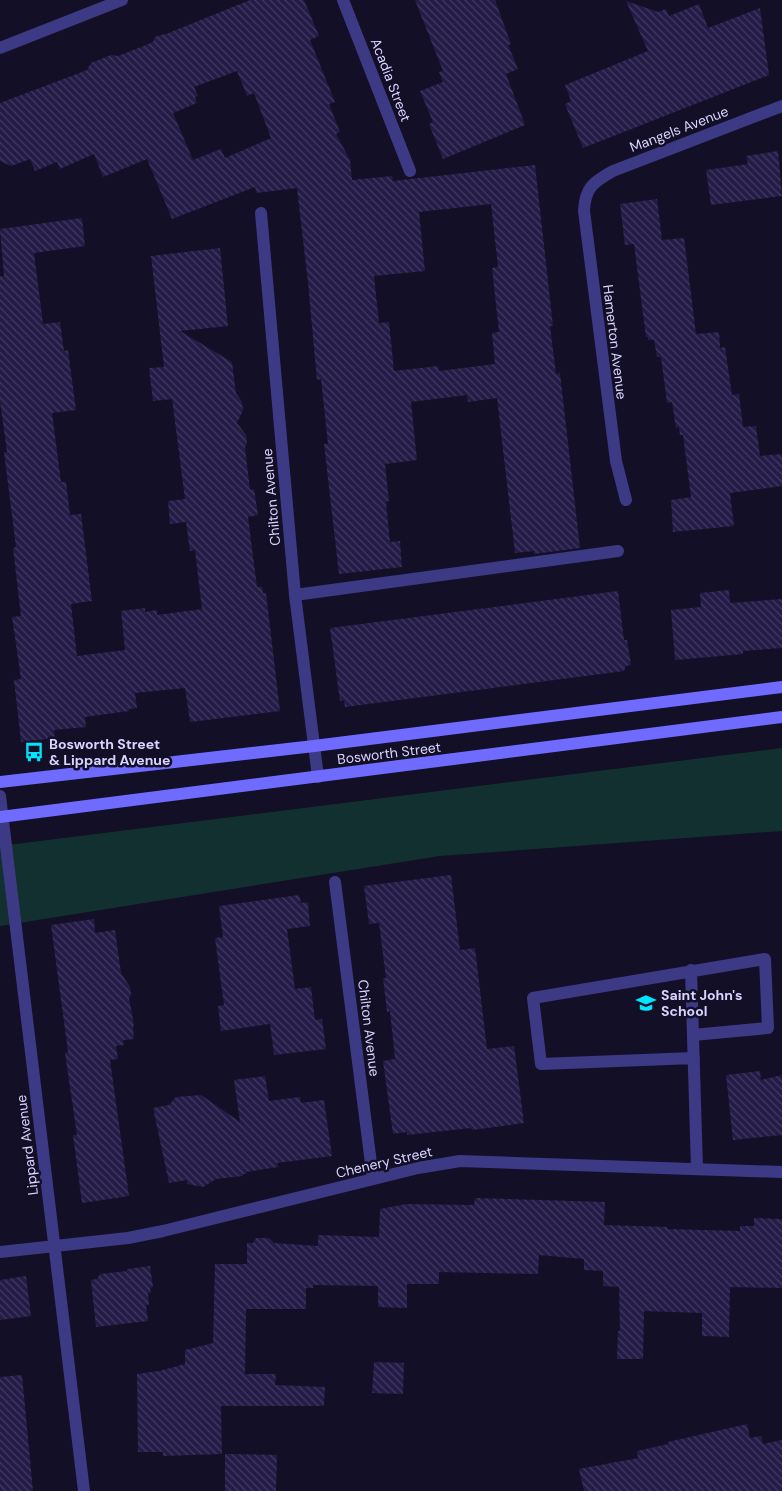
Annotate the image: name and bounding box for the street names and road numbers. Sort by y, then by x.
street label: Acadia Street [367,36,415,124]
street label: Mangels Avenue [627,102,731,156]
street label: Hamerton Avenue [599,283,631,401]
street label: Chilton Avenue [258,448,284,546]
street label: Bosworth Street [336,738,442,768]
street label: Chilton Avenue [354,979,384,1078]
street label: Lippard Avenue [12,1094,42,1196]
street label: Chenery Street [334,1142,434,1182]

